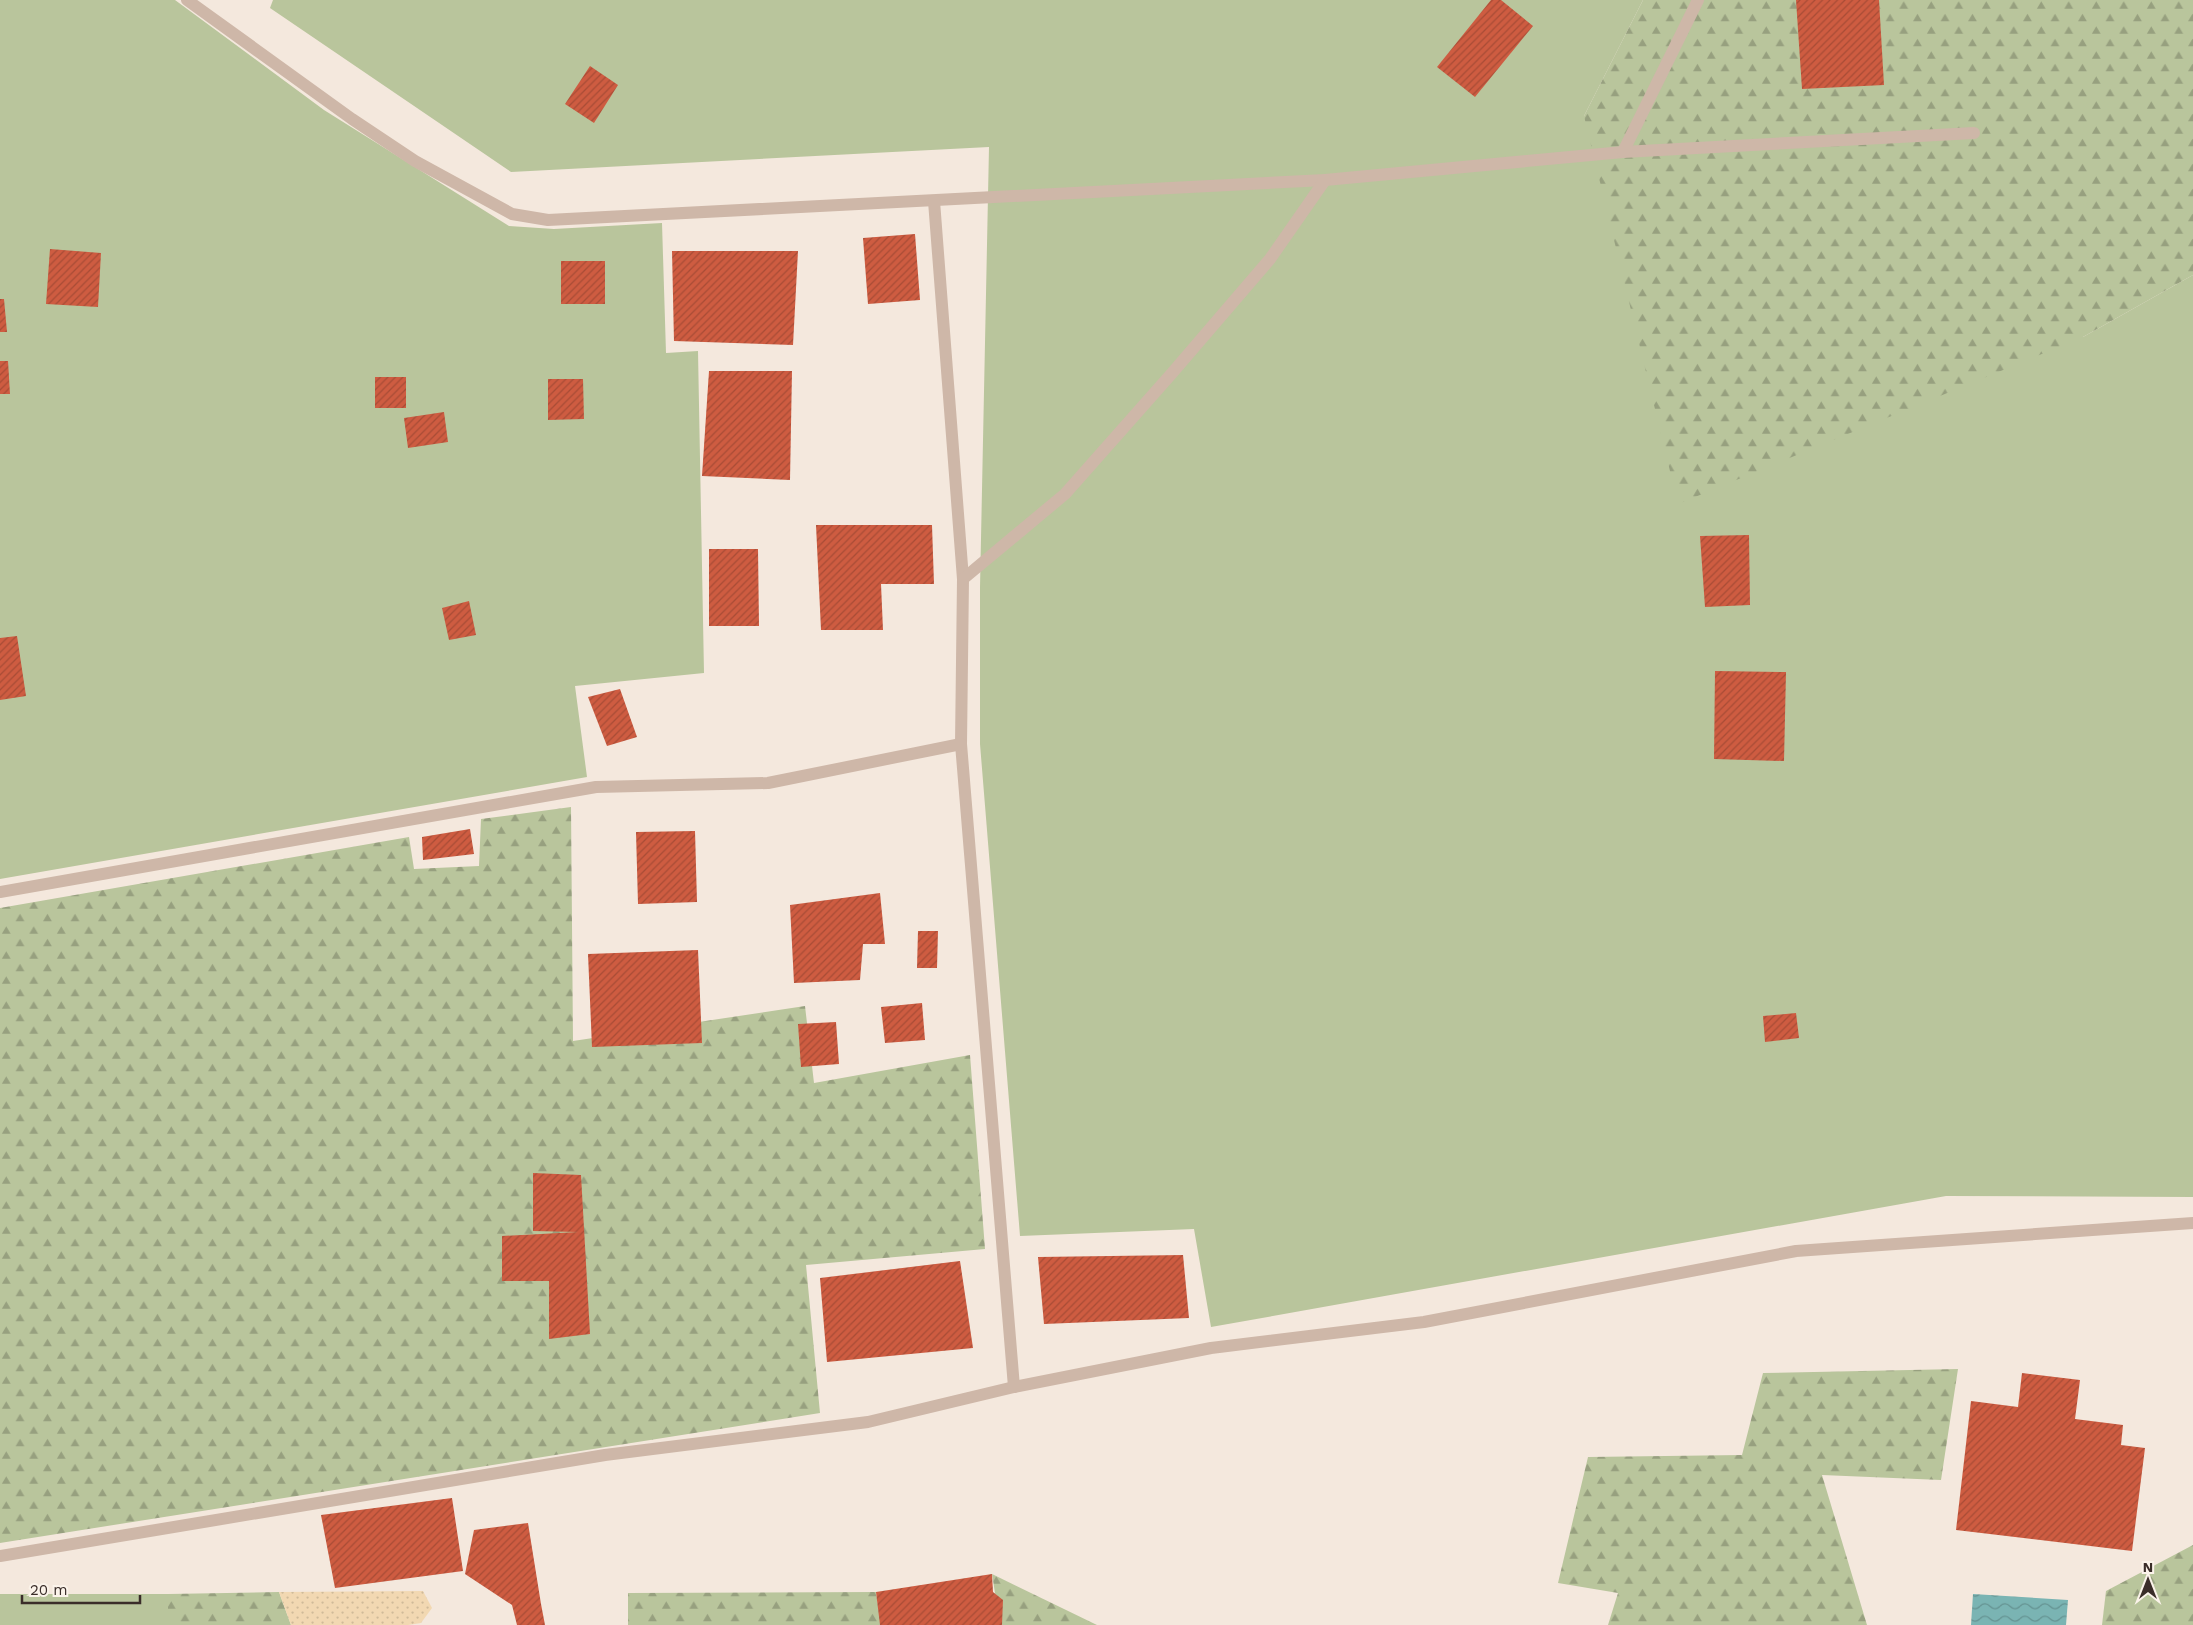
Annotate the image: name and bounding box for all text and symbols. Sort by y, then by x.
north arrow [2123,1555,2173,1605]
text: N [2143,1559,2153,1575]
scale bar [22,1572,140,1604]
text: 20 m [30,1581,68,1599]

